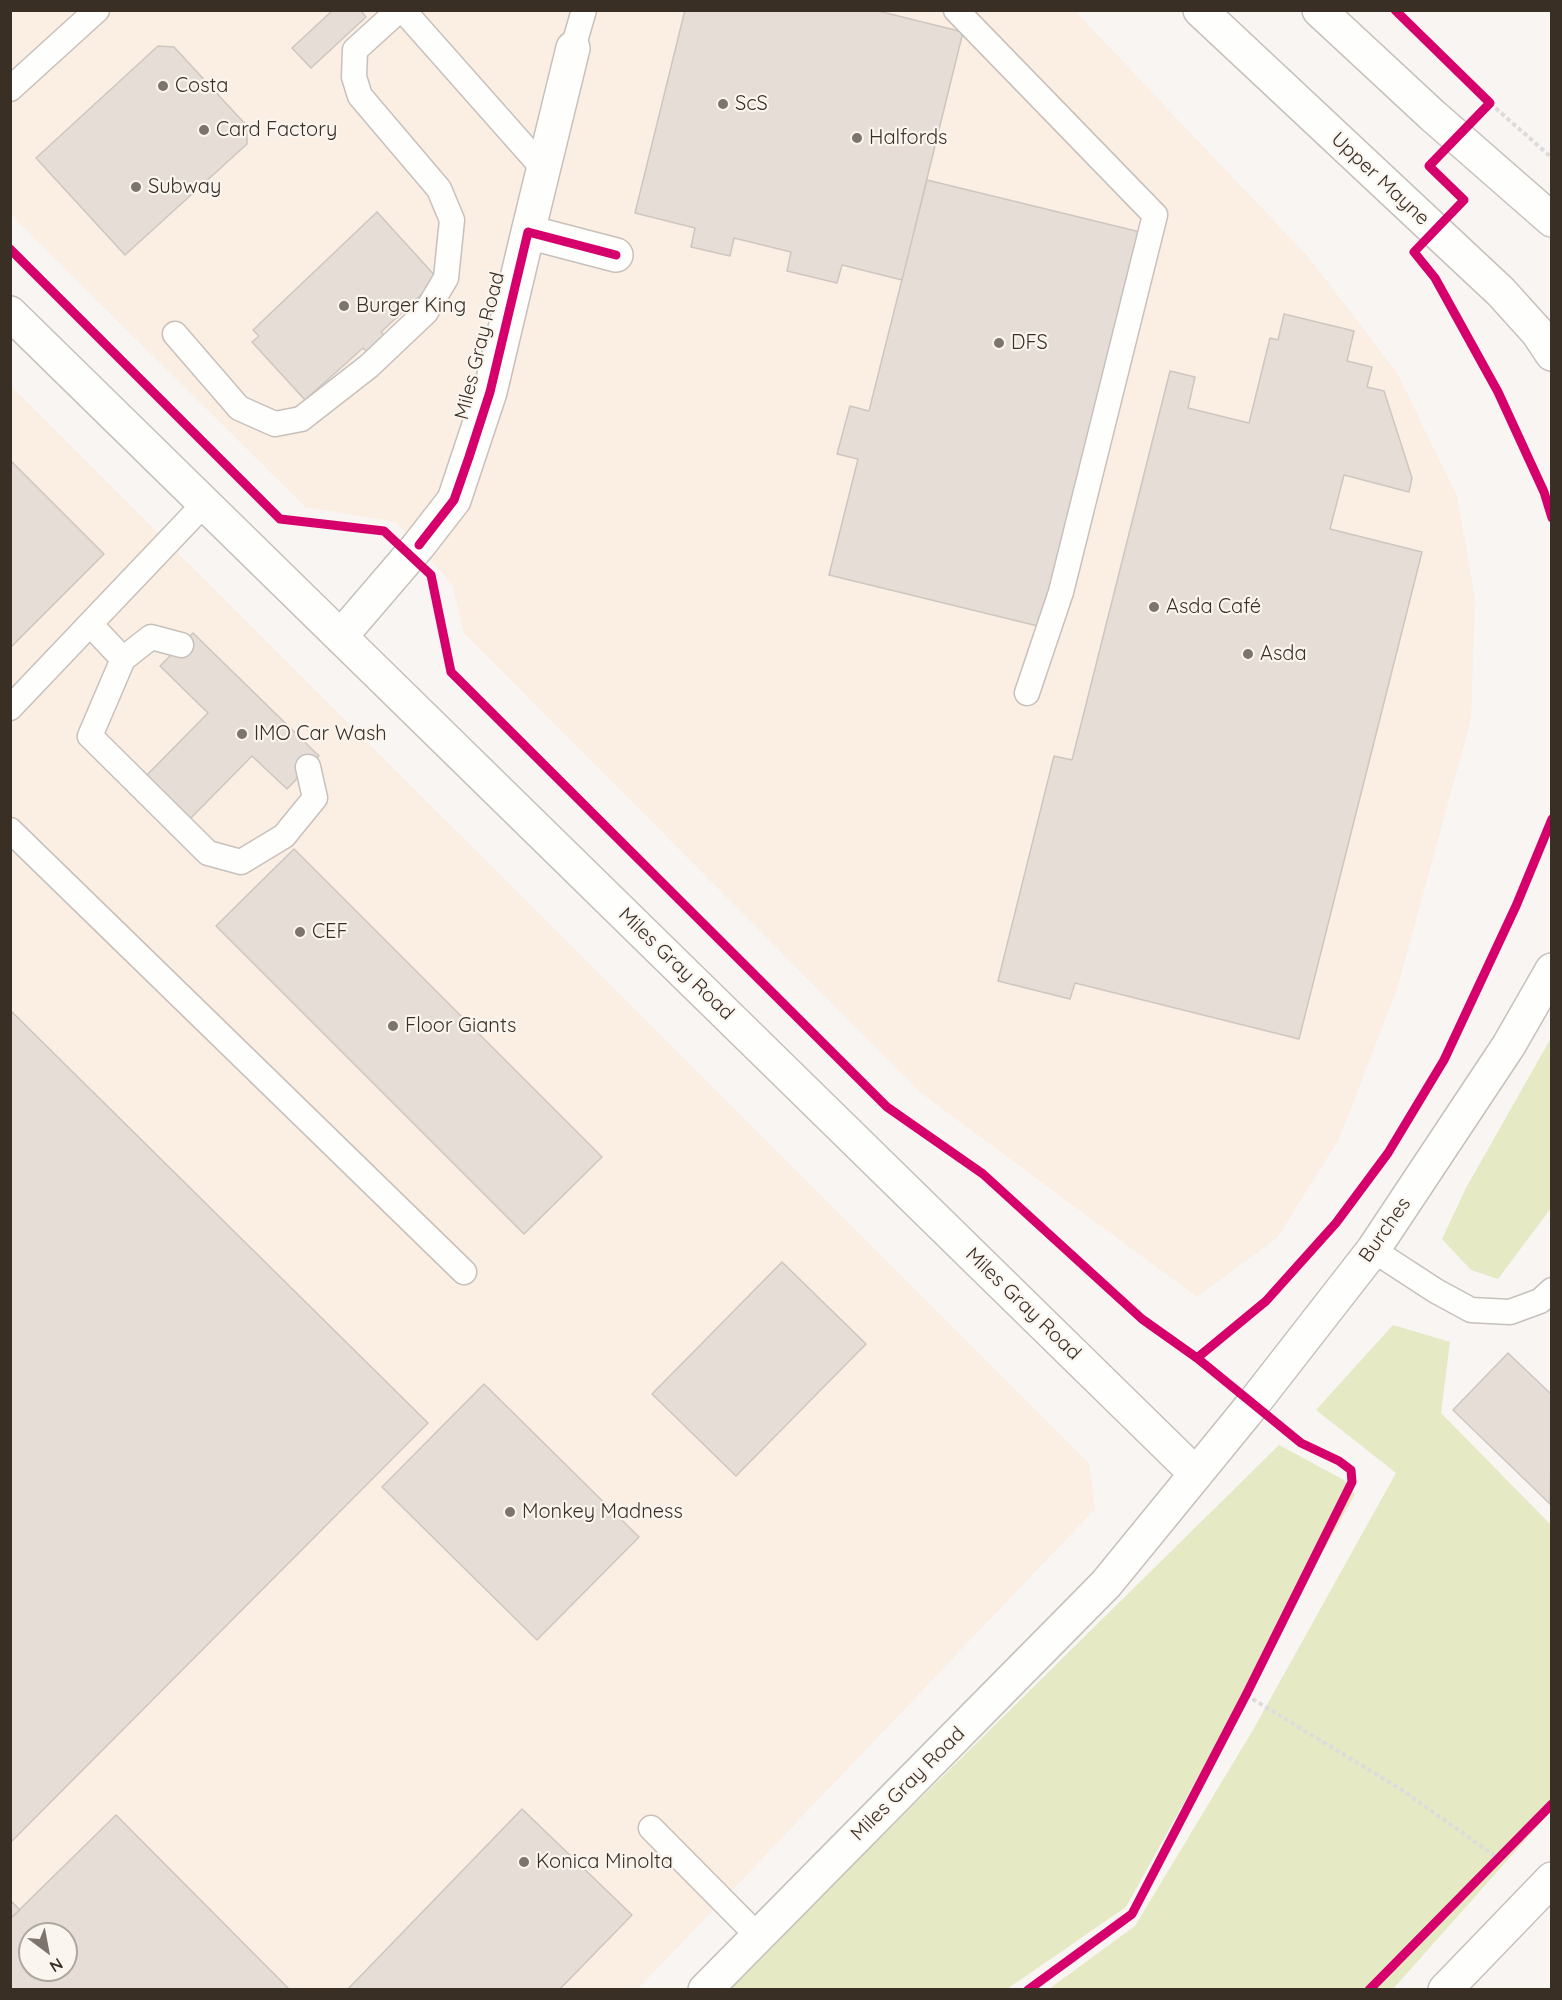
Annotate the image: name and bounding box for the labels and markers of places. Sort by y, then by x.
place label: Costa [175,74,228,98]
marker: Costa [156,79,170,93]
place label: ScS [735,92,768,116]
marker: ScS [716,97,730,111]
place label: Card Factory [216,118,337,142]
marker: Card Factory [197,123,211,137]
place label: Halfords [869,126,947,150]
marker: Halfords [850,131,864,145]
place label: Subway [148,175,221,199]
marker: Subway [129,180,143,194]
place label: Burger King [356,294,466,318]
marker: Burger King [337,299,351,313]
place label: DFS [1011,331,1048,355]
marker: DFS [992,336,1006,350]
place label: Asda Café [1166,595,1261,619]
marker: Asda Café [1147,600,1161,614]
place label: Asda [1260,642,1307,666]
marker: Asda [1241,647,1255,661]
place label: IMO Car Wash [254,722,387,746]
marker: IMO Car Wash [235,727,249,741]
place label: CEF [312,920,348,944]
marker: CEF [293,925,307,939]
place label: Floor Giants [405,1014,516,1038]
marker: Floor Giants [386,1019,400,1033]
place label: Monkey Madness [522,1500,683,1524]
marker: Monkey Madness [503,1505,517,1519]
place label: Konica Minolta [536,1850,673,1874]
marker: Konica Minolta [517,1855,531,1869]

